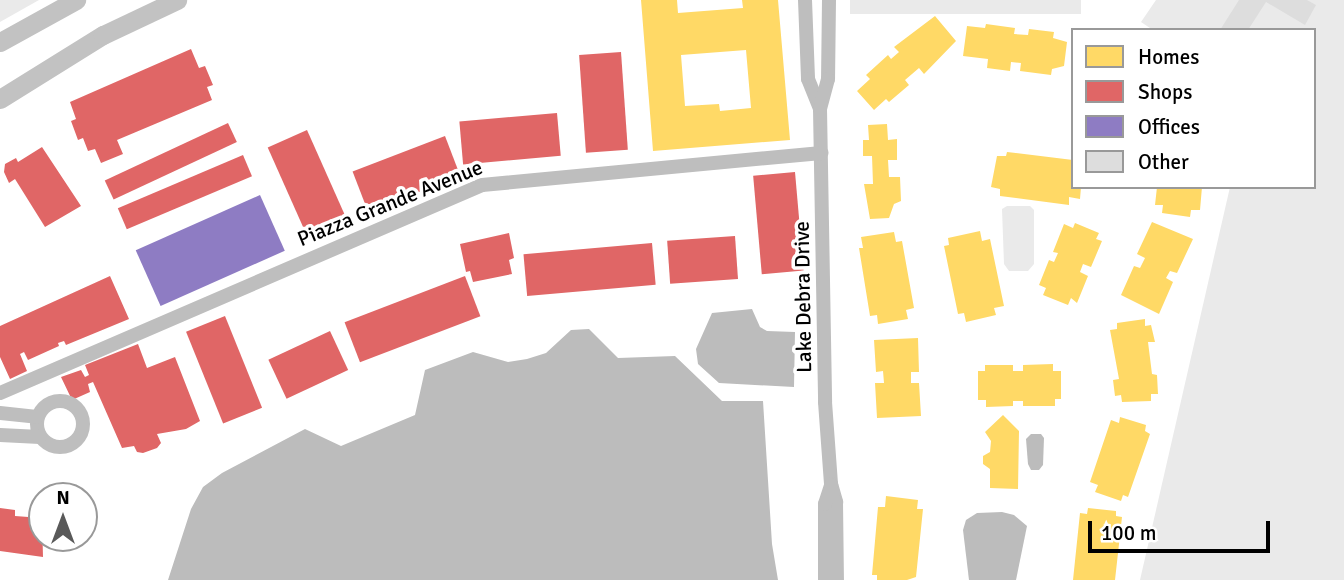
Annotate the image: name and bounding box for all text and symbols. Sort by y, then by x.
legend [1071,28,1316,189]
text: Homes [1138,44,1200,70]
text: Shops [1138,79,1192,105]
text: Offices [1138,114,1200,140]
text: Other [1138,149,1189,175]
street label: Piazza Grande Avenue [294,154,486,252]
street label: Lake Debra Drive [789,221,817,373]
north arrow [28,482,98,552]
text: N [56,486,70,510]
scale bar [1092,506,1274,550]
text: 100 m [1101,520,1156,546]

